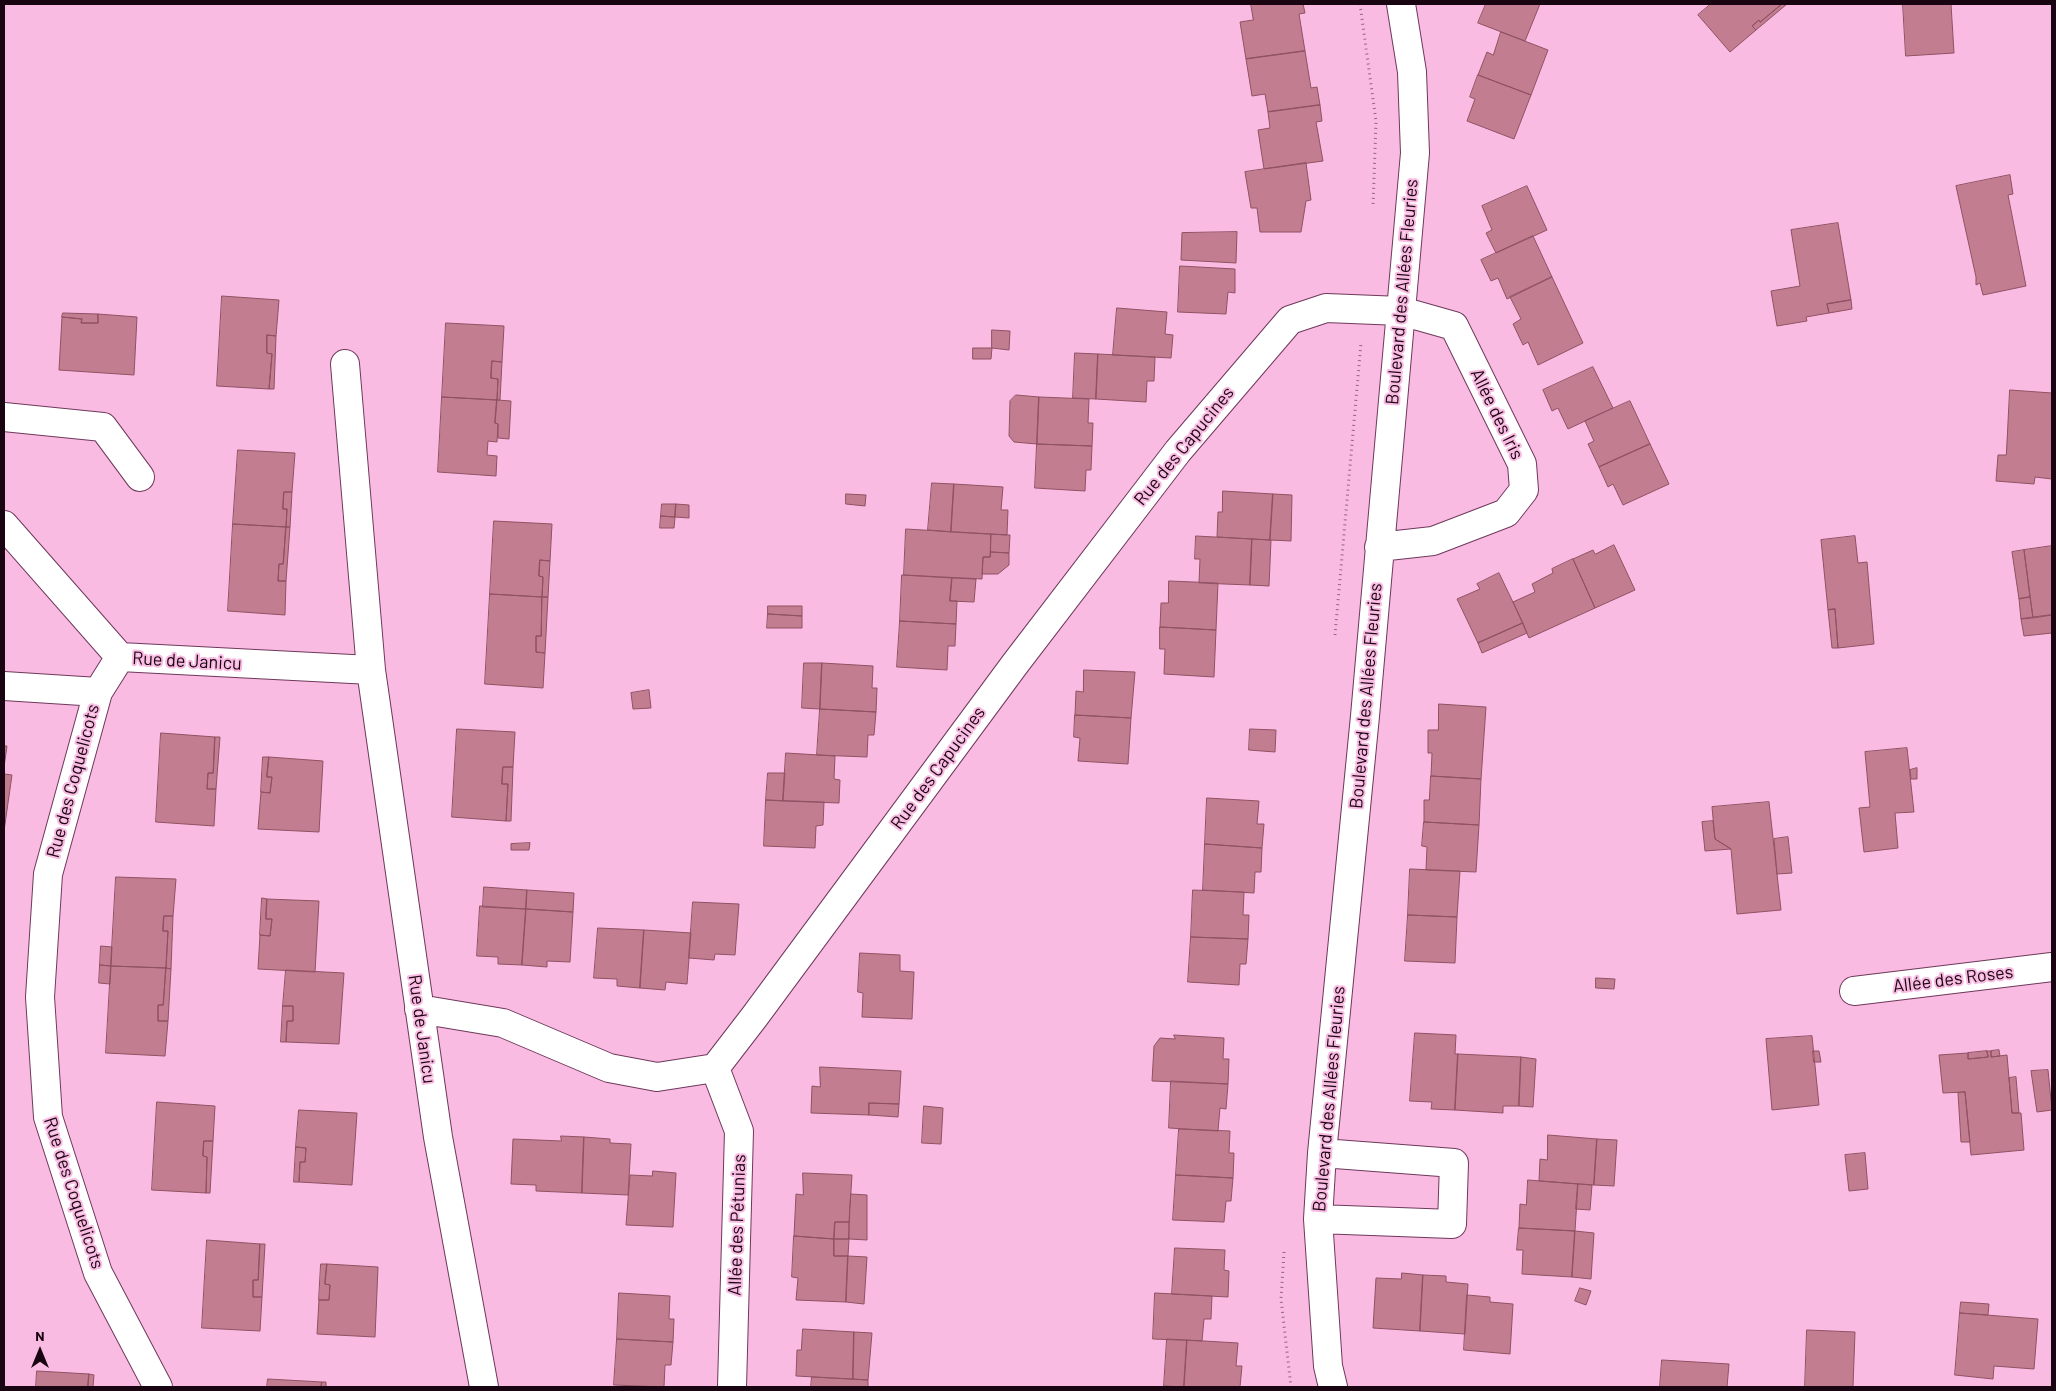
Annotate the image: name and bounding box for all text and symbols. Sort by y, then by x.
street label: Boulevard des Allées Fleuries [1381,178,1423,406]
street label: Allée des Iris [1466,365,1528,463]
street label: Rue des Capucines [1129,382,1239,510]
street label: Boulevard des Allées Fleuries [1345,582,1387,810]
street label: Rue de Janicu [132,647,242,675]
street label: Rue des Coquelicots [42,702,104,860]
street label: Rue des Capucines [886,702,990,834]
street label: Allée des Roses [1892,961,2014,997]
street label: Rue de Janicu [404,973,440,1085]
street label: Boulevard des Allées Fleuries [1308,985,1350,1213]
street label: Rue des Coquelicots [39,1114,109,1272]
street label: Allée des Pétunias [724,1154,750,1296]
north arrow [15,1326,65,1376]
text: N [35,1327,45,1344]

